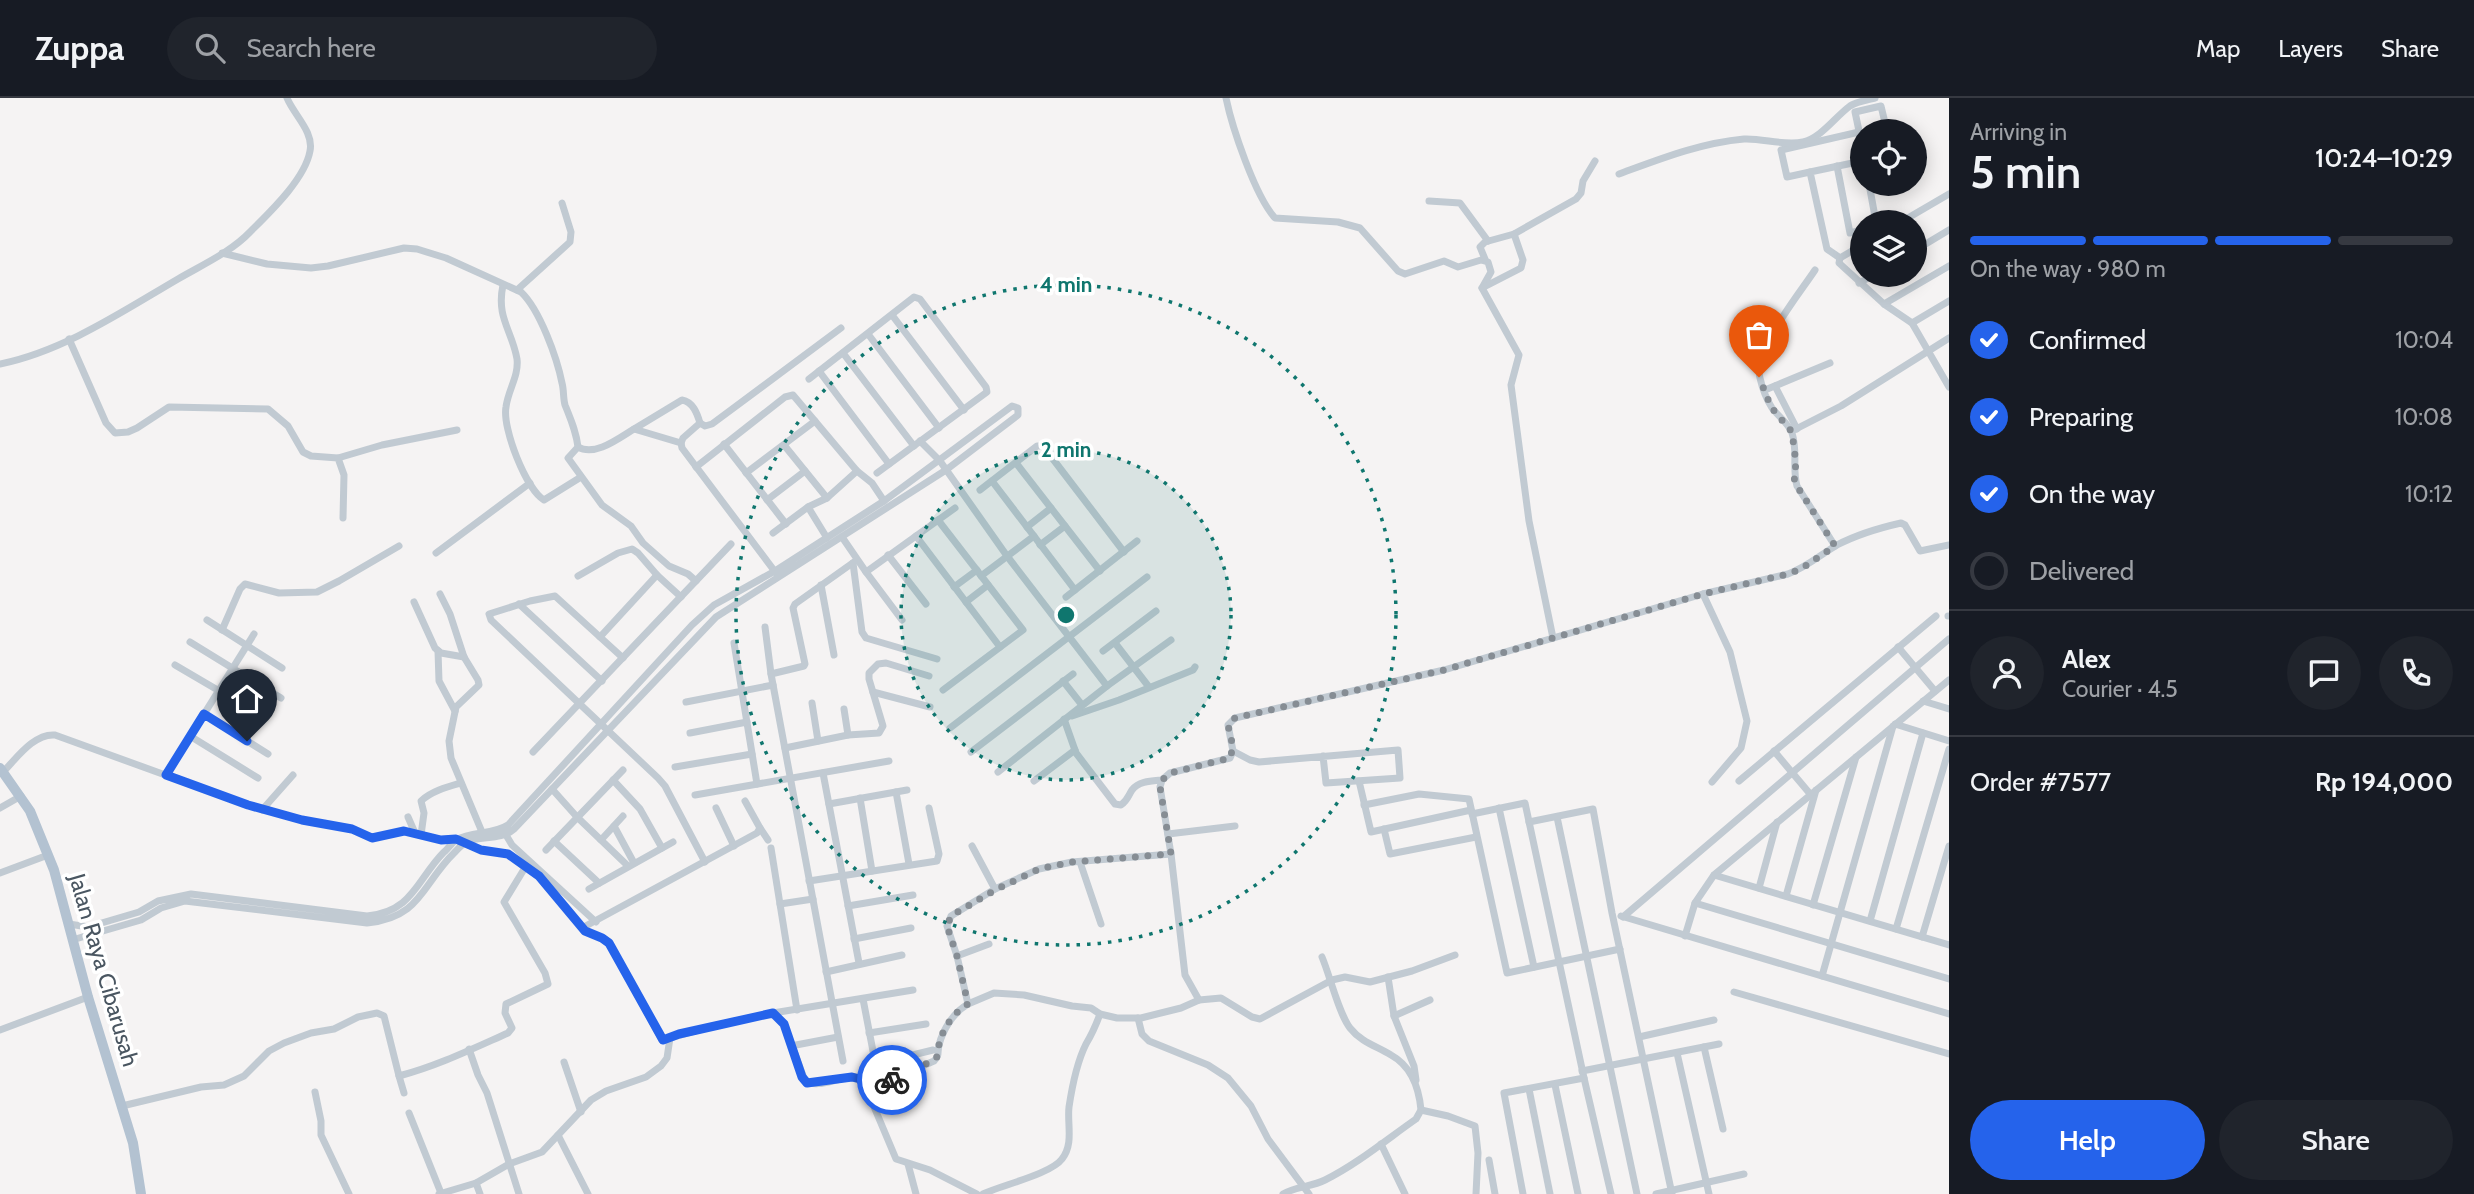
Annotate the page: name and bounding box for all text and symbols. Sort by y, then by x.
search box [167,17,657,80]
text: Zuppa [35,28,125,68]
icon: search [191,29,229,67]
text: Search here [247,32,376,64]
text: Map [2196,34,2240,63]
text: Layers [2278,34,2343,63]
text: Share [2381,34,2439,63]
text: Arriving in [1970,118,2067,146]
map controls [1850,119,1927,287]
button: locate [1850,119,1927,196]
text: 10:24–10:29 [2315,142,2453,174]
text: 5 min [1970,144,2081,200]
button: layers [1850,210,1927,287]
text: On the way · 980 m [1970,255,2166,283]
text: 4 min [1040,272,1092,297]
pin [1729,305,1789,377]
icon: bag [1740,316,1778,354]
icon: check [1970,321,2008,359]
text: Confirmed [2029,324,2146,356]
text: 10:04 [2395,326,2453,354]
icon: check [1970,398,2008,436]
text: Preparing [2029,401,2133,433]
text: 10:08 [2395,403,2453,431]
text: 2 min [1041,437,1091,462]
icon: check [1970,475,2008,513]
text: On the way [2029,478,2155,510]
text: 10:12 [2405,480,2453,508]
text: Delivered [2029,555,2134,587]
centre of rings [1054,603,1078,627]
button: person [1970,636,2044,710]
button: chat [2287,636,2361,710]
button: phone [2379,636,2453,710]
text: Alex [2062,643,2111,675]
pin [217,669,277,741]
text: Courier · 4.5 [2062,675,2178,703]
icon: home [228,680,266,718]
text: Order #7577 [1970,766,2111,798]
text: Rp 194,000 [2315,766,2453,798]
street label: Jalan Raya Cibarusah [63,869,145,1070]
courier [857,1045,927,1115]
icon: bike [873,1061,911,1099]
button: Help [1970,1100,2205,1180]
button: Share [2219,1100,2453,1180]

